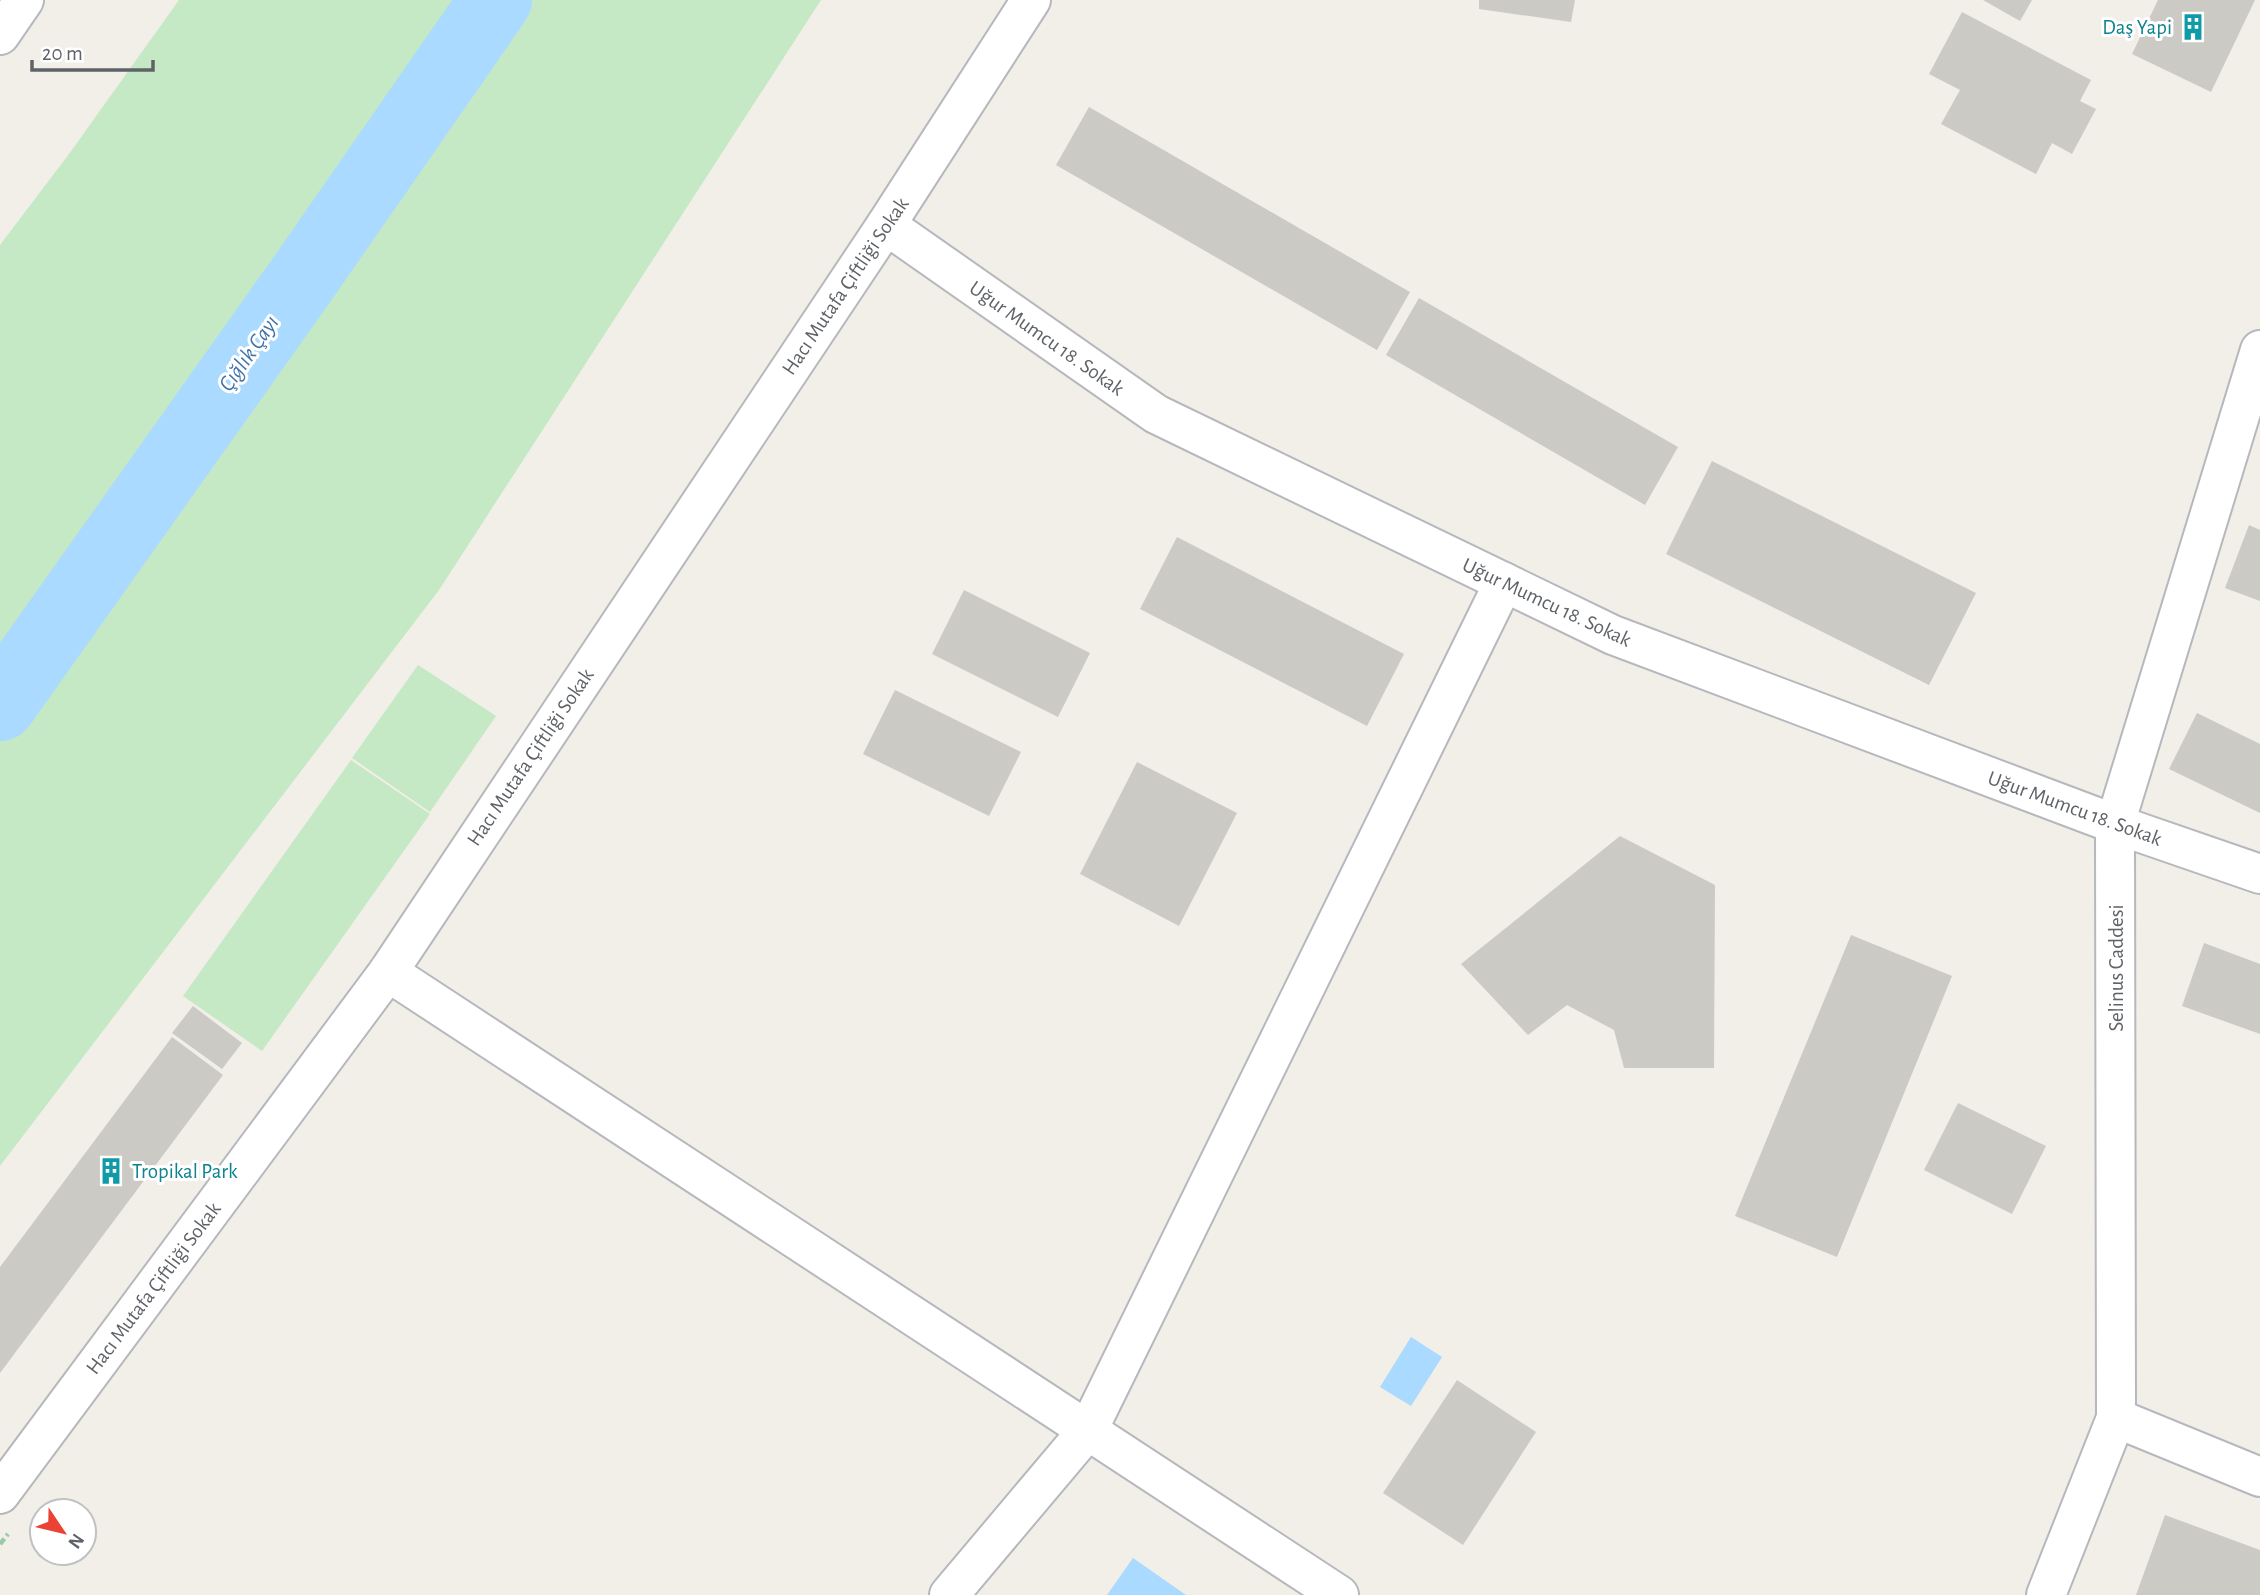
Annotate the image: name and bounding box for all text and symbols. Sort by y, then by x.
building icon: Daş Yapi [2178,12,2208,42]
place label: Daş Yapi [2102,17,2172,38]
scale bar [32,28,152,72]
text: 20 m [42,43,83,64]
street label: Hacı Mutafa Çiftliği Sokak [778,193,913,379]
street label: Uğur Mumcu 18. Sokak [966,277,1128,400]
water label: Çığlık Çayı [215,312,283,396]
street label: Uğur Mumcu 18. Sokak [1459,554,1635,651]
street label: Hacı Mutafa Çiftliği Sokak [463,664,598,850]
street label: Uğur Mumcu 18. Sokak [1985,767,2165,850]
street label: Selinus Caddesi [2106,904,2127,1032]
building icon: Tropikal Park [96,1156,126,1186]
place label: Tropikal Park [132,1161,238,1182]
street label: Hacı Mutafa Çiftliği Sokak [82,1198,225,1378]
north arrow [28,1497,98,1567]
text: N [64,1530,87,1552]

